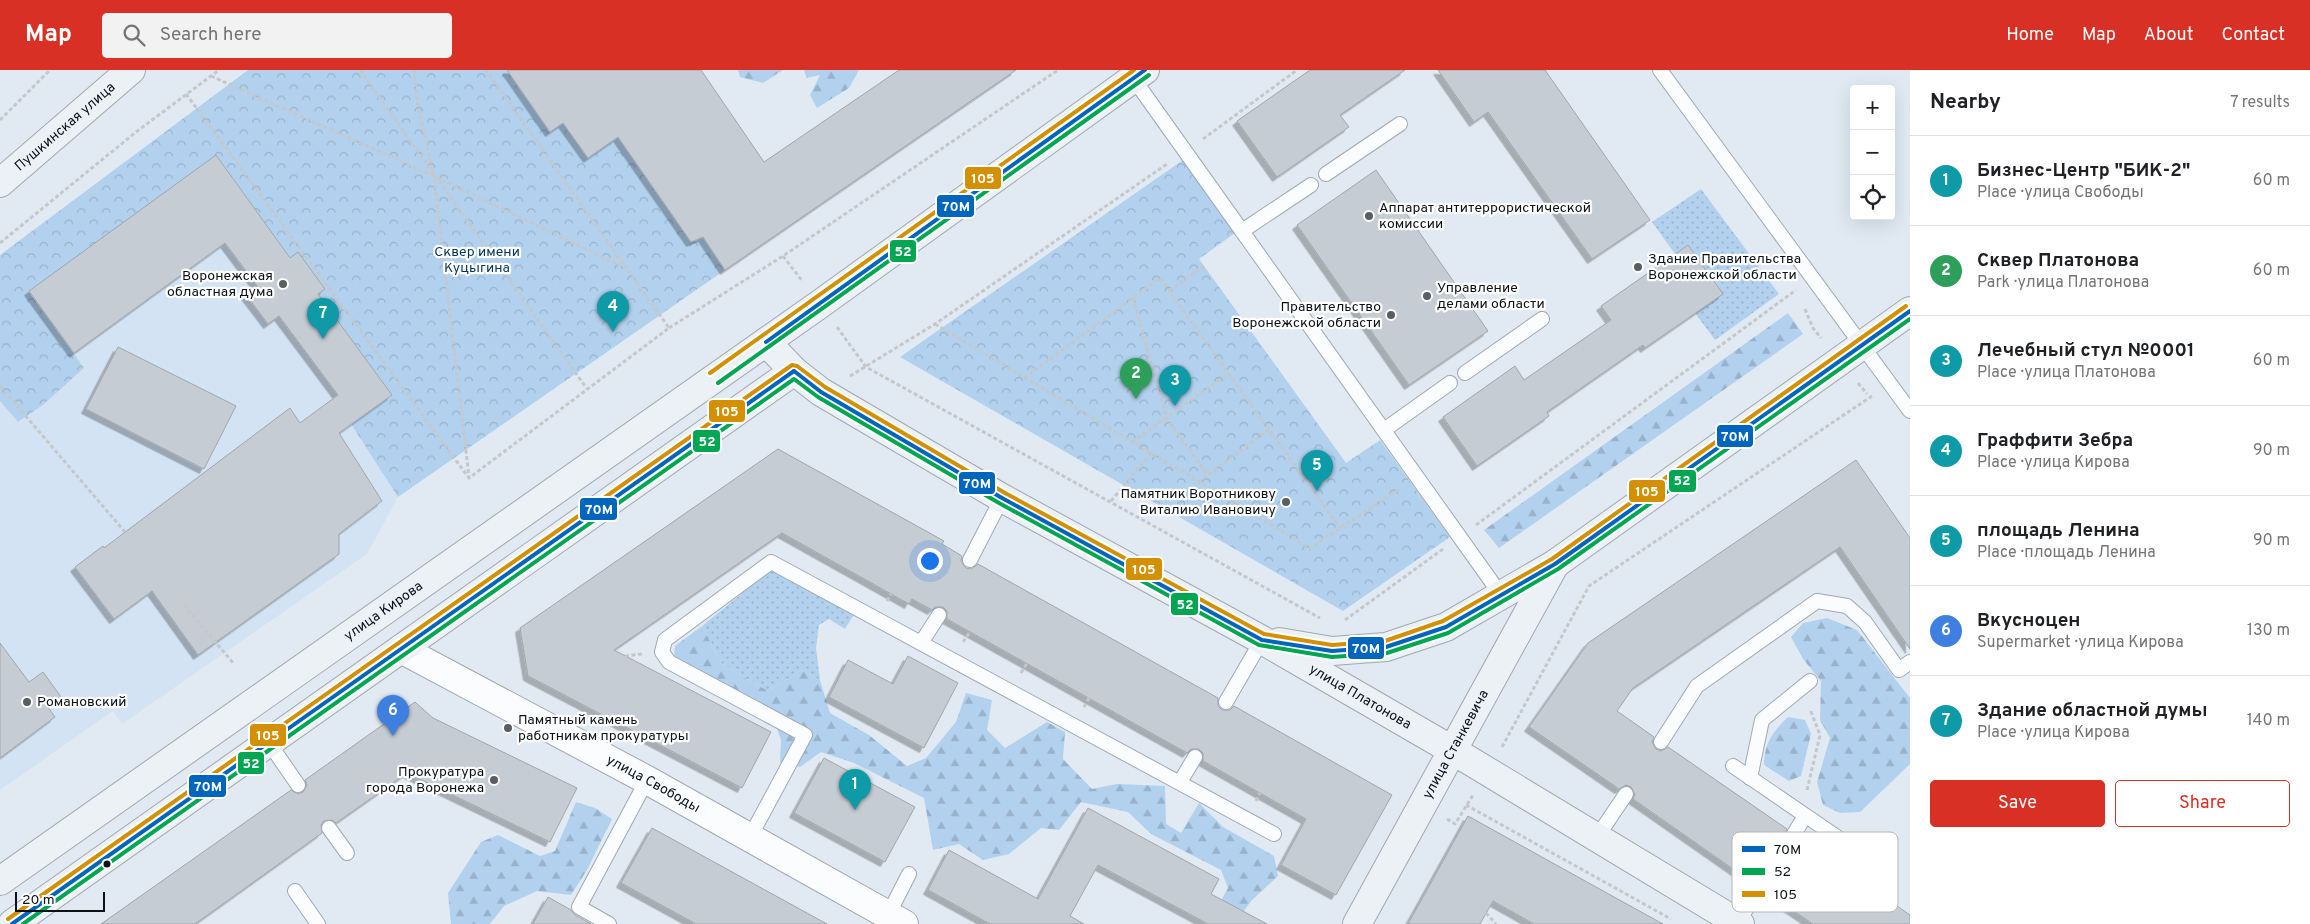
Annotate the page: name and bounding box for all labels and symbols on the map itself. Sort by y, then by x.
street label: Пушкинская улица [11,79,119,175]
line badge: 105 [964,166,1002,190]
text: 105 [971,171,995,188]
line badge: 70М [936,194,975,218]
text: 70М [942,199,970,216]
place label: Аппарат антитеррористической комиссии [1379,200,1591,233]
marker: Аппарат антитеррористической комиссии [1363,210,1375,222]
line badge: 52 [889,239,917,263]
park label: Сквер имени Куцыгина [434,244,520,277]
text: 52 [894,244,912,261]
place label: Здание Правительства Воронежской области [1648,251,1801,284]
marker: Здание Правительства Воронежской области [1632,261,1644,273]
place label: Воронежская областная дума [167,268,273,301]
marker: Воронежская областная дума [277,278,289,290]
place label: Управление делами области [1437,280,1545,313]
marker: Управление делами области [1421,290,1433,302]
pin: 4 [597,291,629,332]
pin: 7 [307,298,339,339]
place label: Правительство Воронежской области [1232,299,1381,332]
marker: Правительство Воронежской области [1385,309,1397,321]
pin: 2 [1120,358,1152,399]
pin: 3 [1159,365,1191,406]
line badge: 105 [708,399,746,423]
text: 105 [715,404,739,421]
line badge: 70М [1716,424,1754,448]
line badge: 52 [692,429,721,453]
text: 70М [1721,429,1749,446]
text: 52 [698,434,716,451]
pin: 5 [1301,450,1333,491]
line badge: 52 [1668,469,1697,493]
line badge: 70М [958,471,996,495]
text: 52 [1673,473,1691,490]
text: 70М [963,476,991,493]
line badge: 105 [1628,479,1666,503]
text: 105 [1635,484,1659,501]
place label: Памятник Воротникову Виталию Ивановичу [1121,486,1276,519]
marker: Памятник Воротникову Виталию Ивановичу [1280,496,1292,508]
line badge: 70М [579,497,618,521]
text: 70М [585,502,613,519]
your location [917,548,943,574]
line badge: 105 [1125,557,1163,581]
text: 105 [1132,562,1156,579]
street label: улица Кирова [341,578,426,645]
line badge: 52 [1170,592,1199,616]
text: 52 [1176,597,1194,614]
line badge: 70М [1347,636,1385,660]
text: 70М [1352,641,1380,658]
street label: улица Платонова [1306,661,1414,733]
street label: улица Станкевича [1419,687,1493,802]
place label: Романовский [37,694,127,711]
pin: 6 [377,695,409,736]
marker: Романовский [21,696,33,708]
place label: Памятный камень работникам прокуратуры [518,712,689,745]
marker: Памятный камень работникам прокуратуры [502,722,514,734]
line badge: 105 [249,723,287,747]
text: 105 [256,728,280,745]
line badge: 52 [237,751,265,775]
street label: улица Свободы [603,751,703,817]
text: 52 [242,756,260,773]
place label: Прокуратура города Воронежа [366,764,484,797]
pin: 1 [839,769,871,810]
line badge: 70М [188,774,227,798]
marker: Прокуратура города Воронежа [488,774,500,786]
text: 70М [194,779,222,796]
legend [1732,832,1898,912]
text: 70М [1774,842,1801,859]
unlabelled marker [102,859,112,869]
text: 52 [1774,864,1791,881]
text: 105 [1774,887,1797,904]
scale bar [15,889,105,912]

